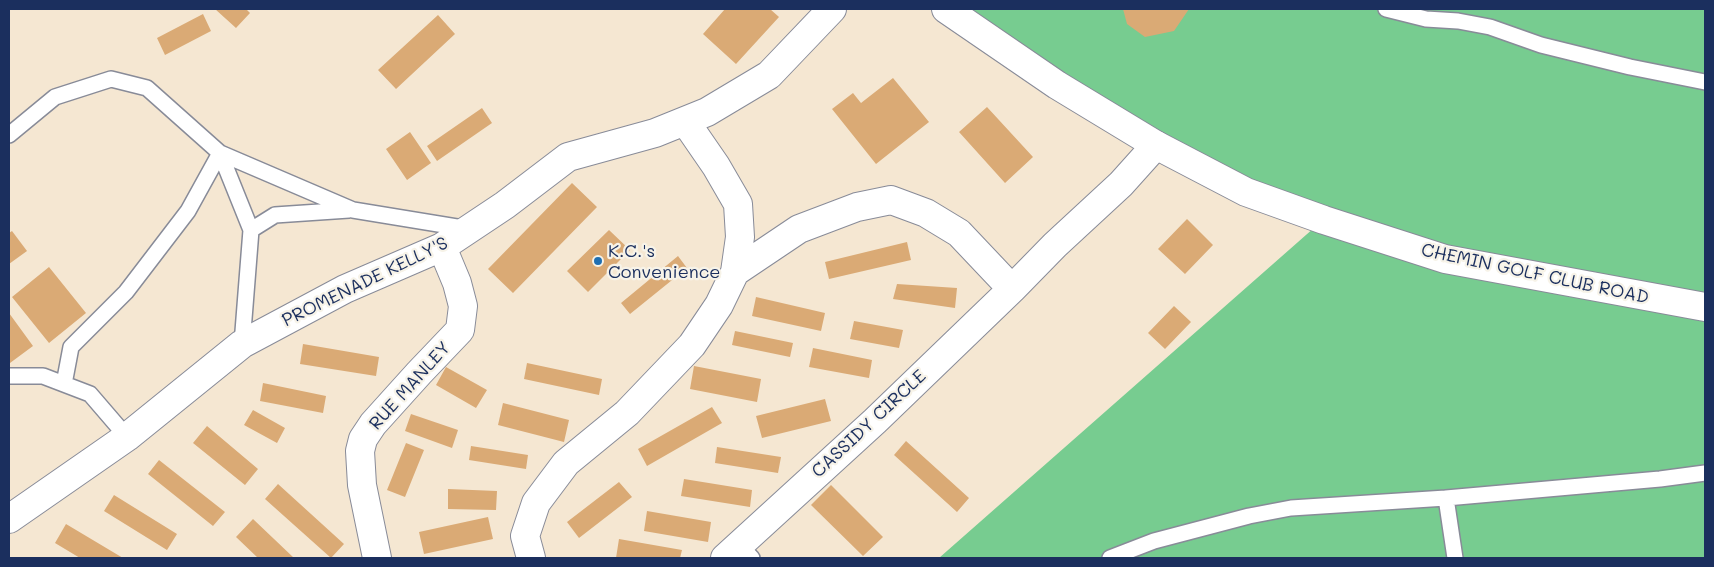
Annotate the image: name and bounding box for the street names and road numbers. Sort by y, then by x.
street label: PROMENADE KELLY'S [279,232,451,332]
street label: CHEMIN GOLF CLUB ROAD [1419,239,1651,309]
street label: RUE MANLEY [365,337,455,435]
street label: CASSIDY CIRCLE [807,366,931,482]

